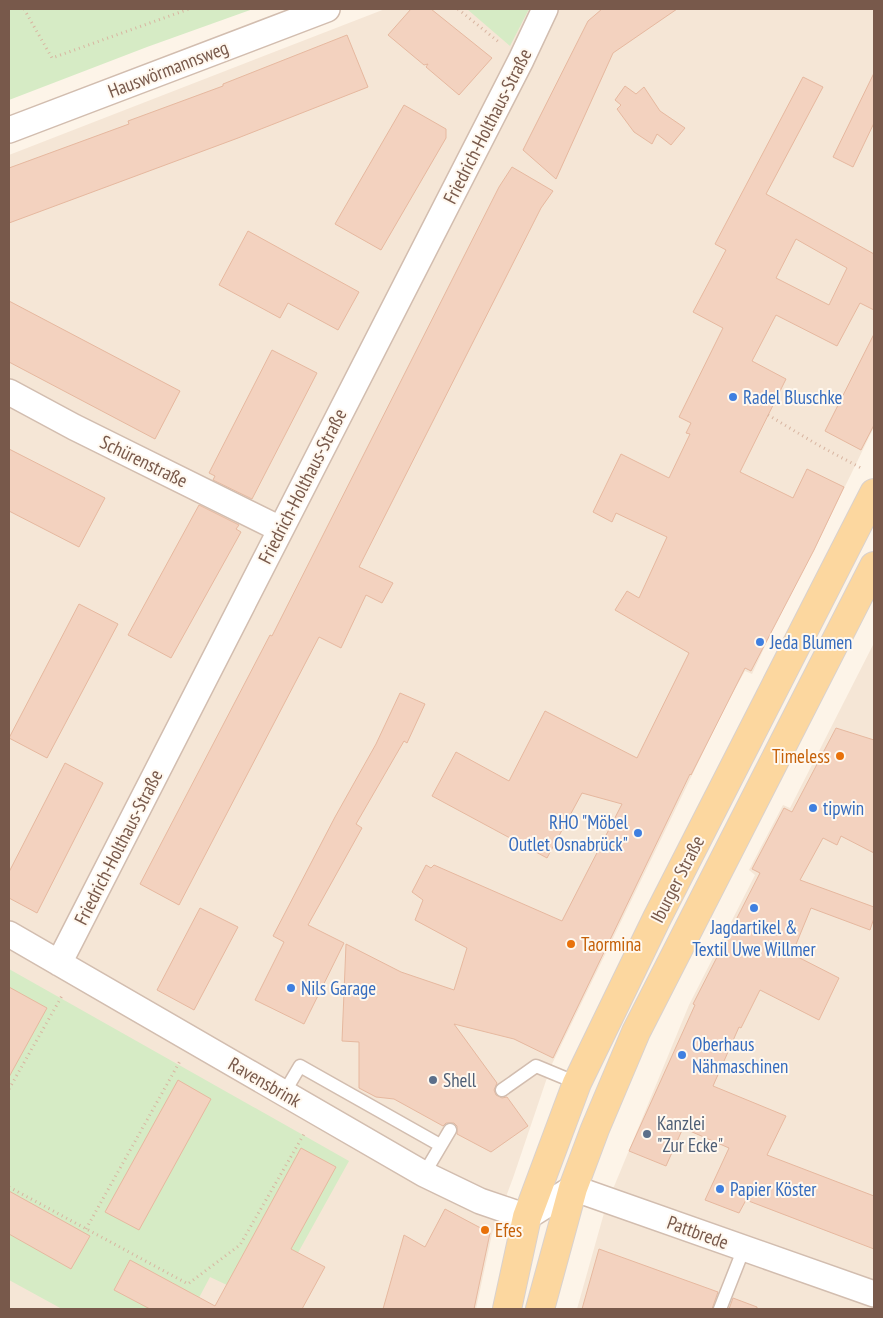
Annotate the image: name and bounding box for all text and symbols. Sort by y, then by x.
street label: Hauswörmannsweg [104,35,232,103]
street label: Friedrich-Holthaus-Straße [438,44,537,208]
place label: Radel Bluschke [743,385,843,409]
marker: Radel Bluschke [727,391,739,403]
street label: Friedrich-Holthaus-Straße [253,404,352,568]
street label: Schürenstraße [96,430,192,493]
place label: Jeda Blumen [769,630,852,654]
marker: Jeda Blumen [754,636,766,648]
place label: Timeless [772,744,830,768]
marker: Timeless [834,750,846,762]
street label: Friedrich-Holthaus-Straße [69,765,168,929]
place label: tipwin [823,796,864,820]
marker: tipwin [807,802,819,814]
place label: RHO "Möbel Outlet Osnabrück" [509,810,629,856]
marker: RHO "Möbel Outlet Osnabrück" [632,827,644,839]
street label: Iburger Straße [645,831,709,927]
marker: Jagdartikel & Textil Uwe Willmer [748,902,760,914]
place label: Jagdartikel & Textil Uwe Willmer [692,915,816,961]
place label: Taormina [581,932,641,956]
marker: Taormina [565,938,577,950]
place label: Nils Garage [301,976,376,1000]
marker: Nils Garage [285,982,297,994]
place label: Oberhaus Nähmaschinen [692,1032,788,1078]
marker: Oberhaus Nähmaschinen [676,1049,688,1061]
street label: Ravensbrink [224,1052,306,1113]
place label: Shell [443,1068,477,1092]
marker: Shell [427,1074,439,1086]
place label: Kanzlei "Zur Ecke" [657,1111,723,1157]
marker: Kanzlei "Zur Ecke" [641,1128,653,1140]
place label: Papier Köster [730,1177,817,1201]
marker: Papier Köster [714,1183,726,1195]
street label: Pattbrede [664,1210,732,1254]
place label: Efes [495,1218,522,1242]
marker: Efes [479,1224,491,1236]

